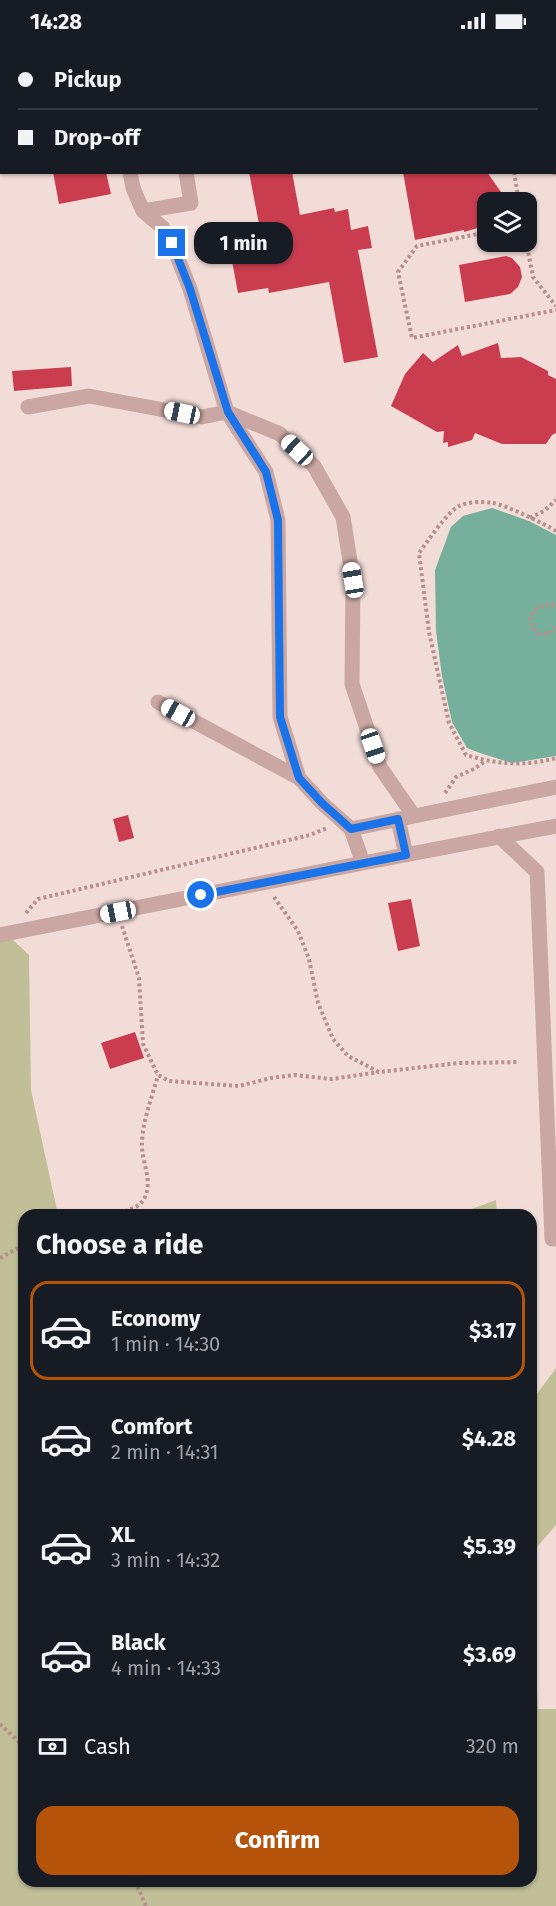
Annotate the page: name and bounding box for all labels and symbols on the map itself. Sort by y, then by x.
callout: 1 min [193,222,292,264]
route end [158,229,185,256]
car [163,400,201,426]
car [278,431,316,469]
car [341,561,365,599]
car [158,696,198,730]
car [359,726,387,766]
route start [187,881,214,908]
car [99,900,137,924]

